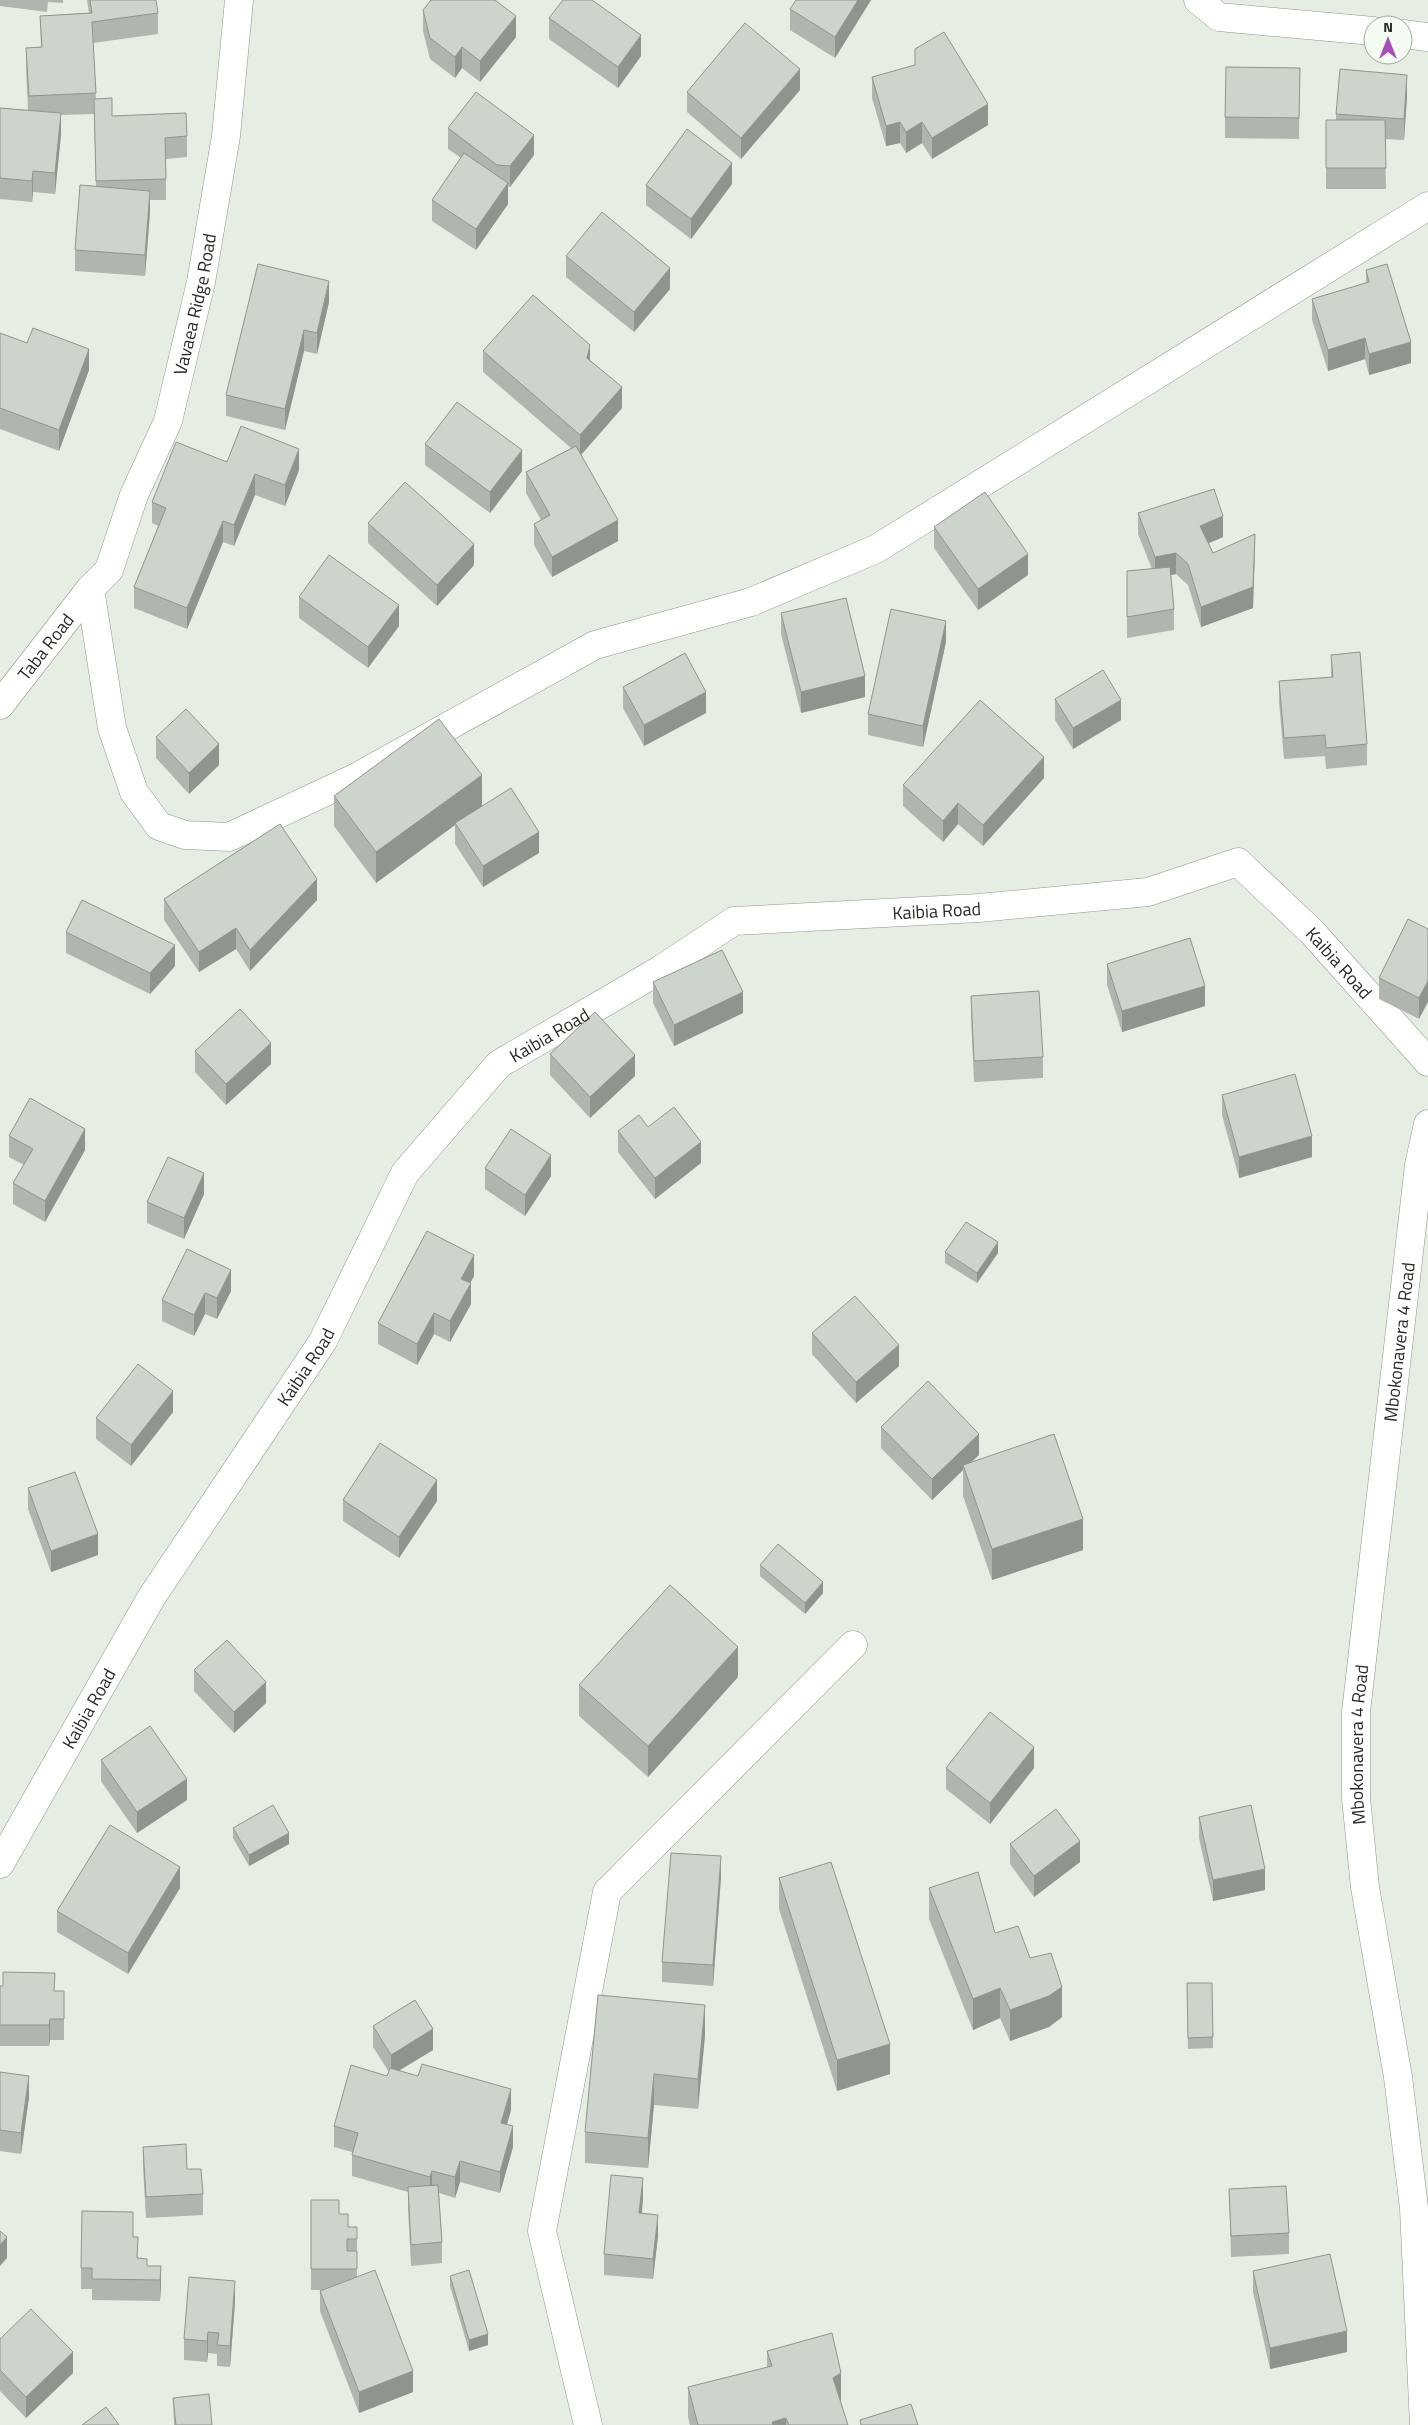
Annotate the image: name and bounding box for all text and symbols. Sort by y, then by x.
north arrow [1363,15,1413,65]
text: N [1383,16,1393,37]
street label: Vavaea Ridge Road [166,231,223,378]
street label: Taba Road [11,607,80,686]
street label: Kaibia Road [892,894,982,926]
street label: Kaibia Road [1300,921,1379,1005]
street label: Kaibia Road [504,1001,594,1069]
street label: Mbokonavera 4 Road [1376,1261,1421,1423]
street label: Kaibia Road [270,1323,341,1411]
street label: Kaibia Road [55,1663,122,1754]
street label: Mbokonavera 4 Road [1343,1663,1375,1826]

